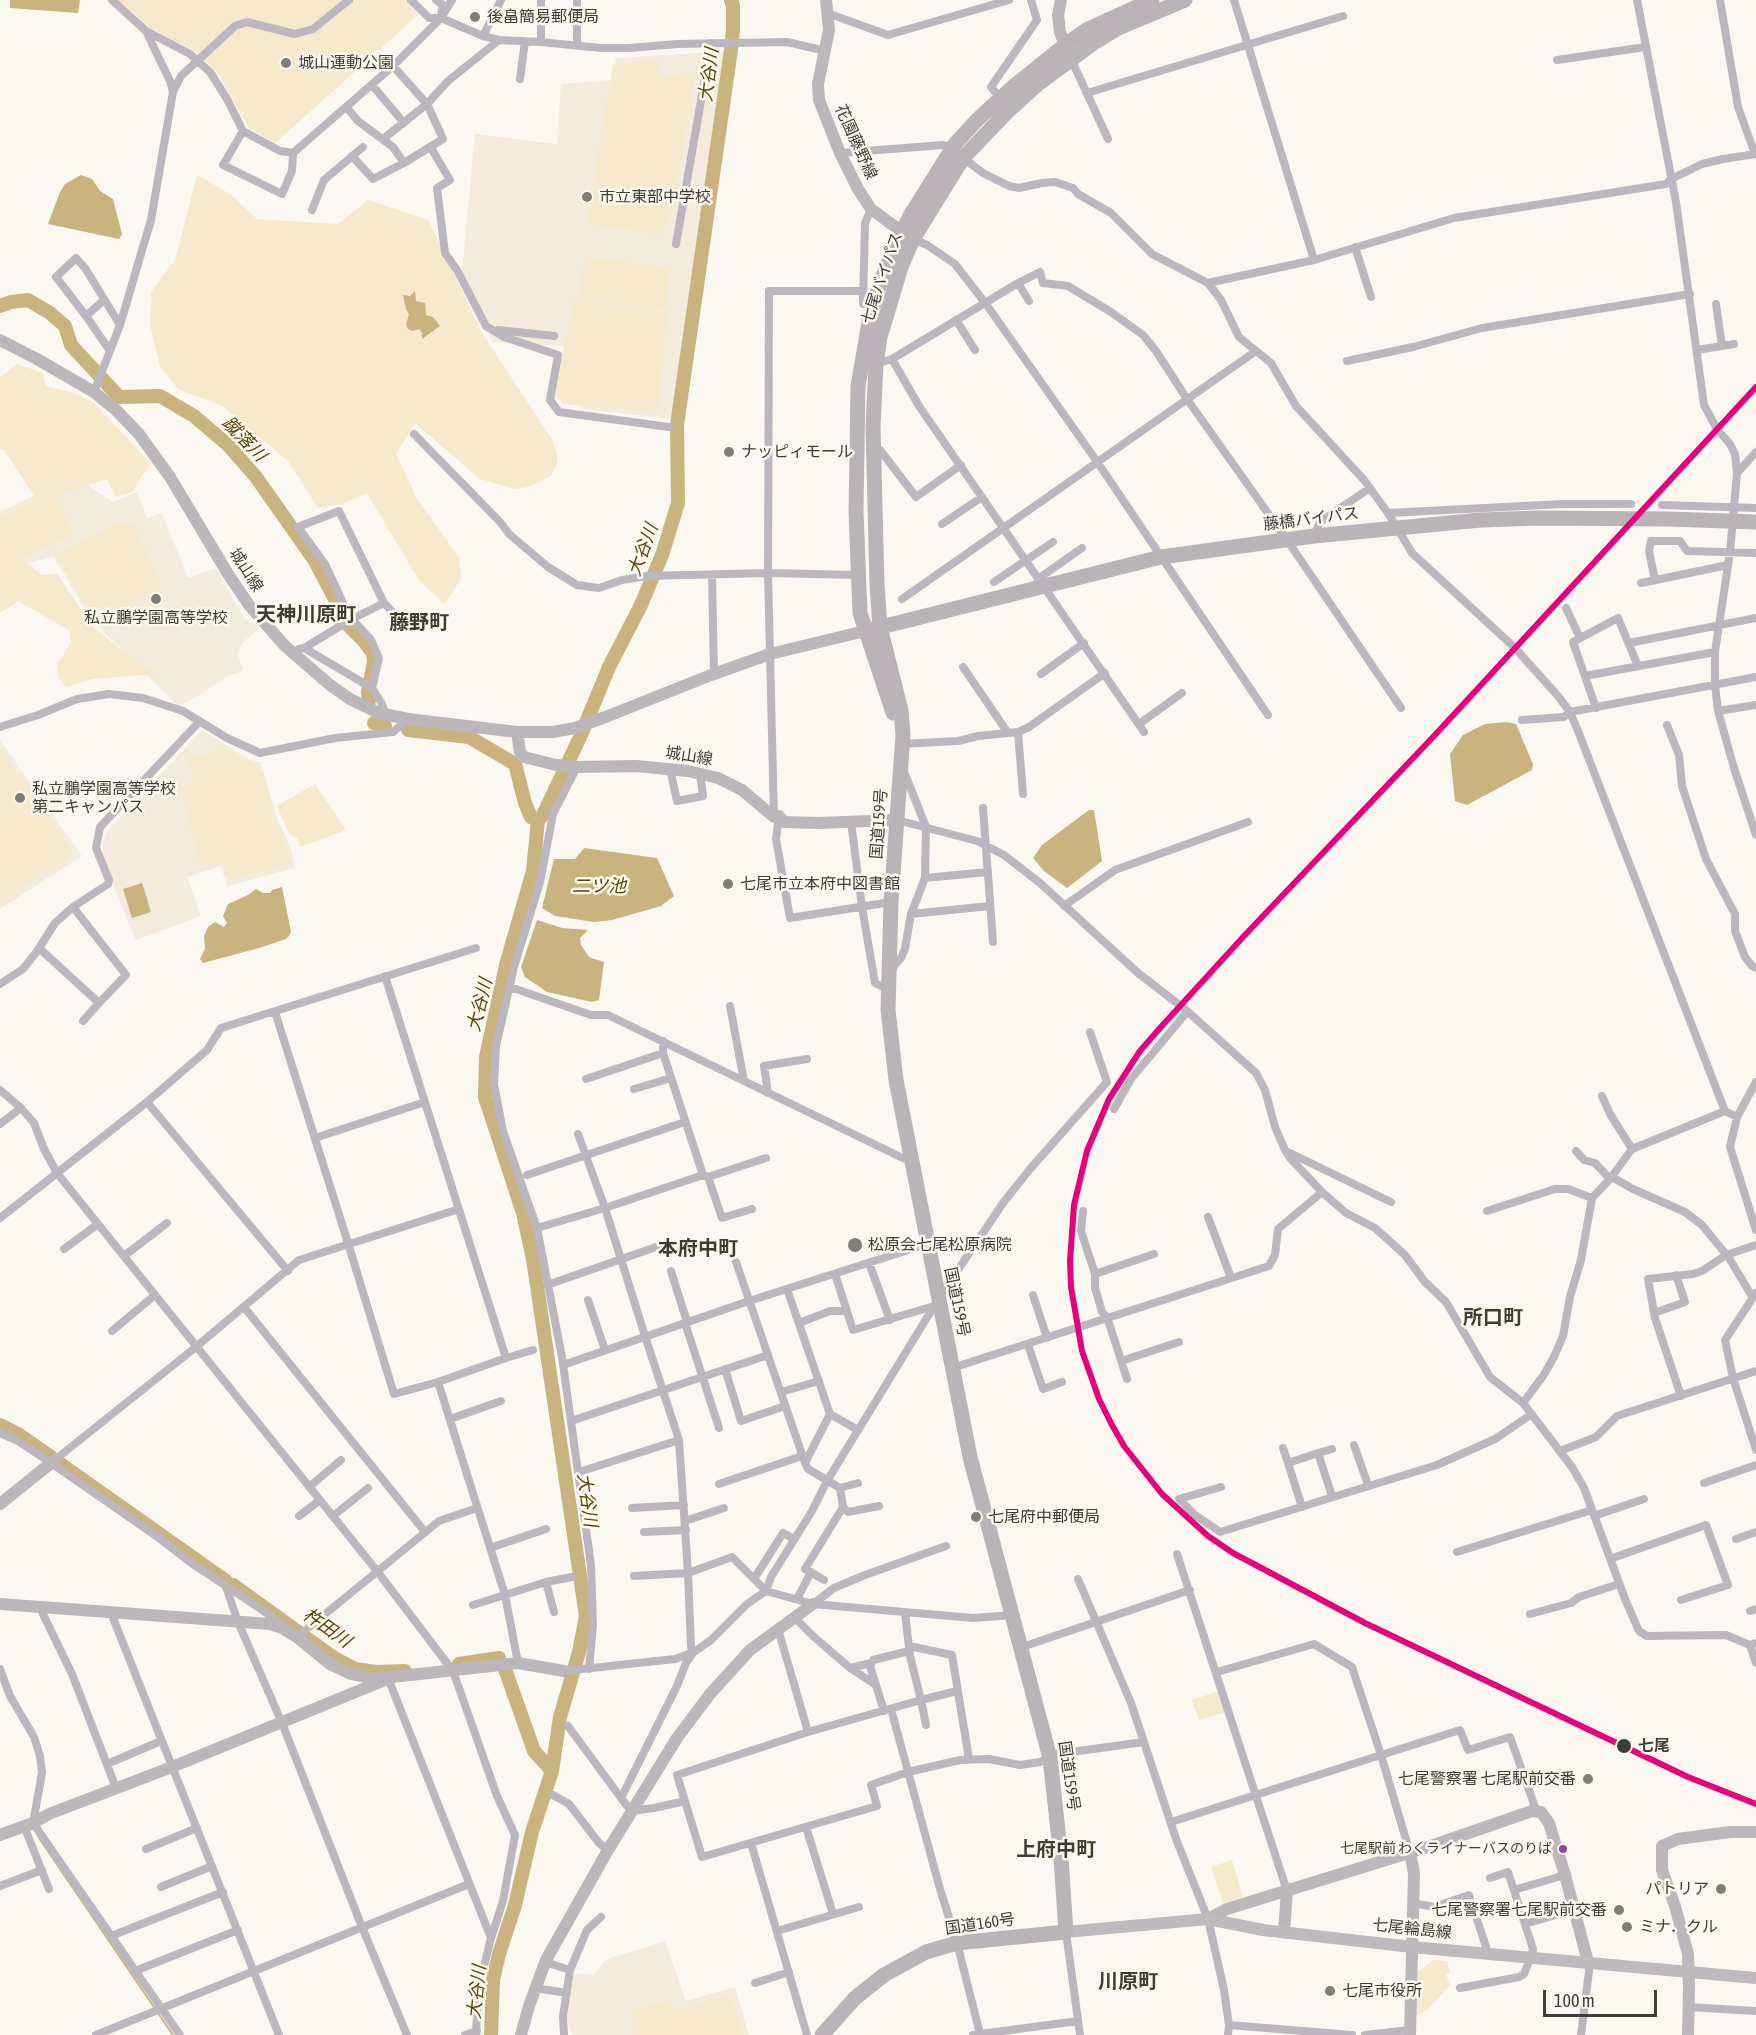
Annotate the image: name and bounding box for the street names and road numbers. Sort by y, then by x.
street label: 花園藤野線 [831,102,881,182]
street label: 七尾バイパス [857,229,907,327]
street label: 藤橋バイパス [1262,504,1360,534]
street label: 城山線 [225,545,267,595]
street label: 城山線 [664,743,714,769]
street label: 国道159号 [867,788,891,860]
street label: 国道159号 [940,1265,974,1339]
street label: 国道159号 [1055,1740,1083,1812]
street label: 国道160号 [944,1910,1016,1938]
street label: 七尾輪島線 [1371,1915,1453,1943]

